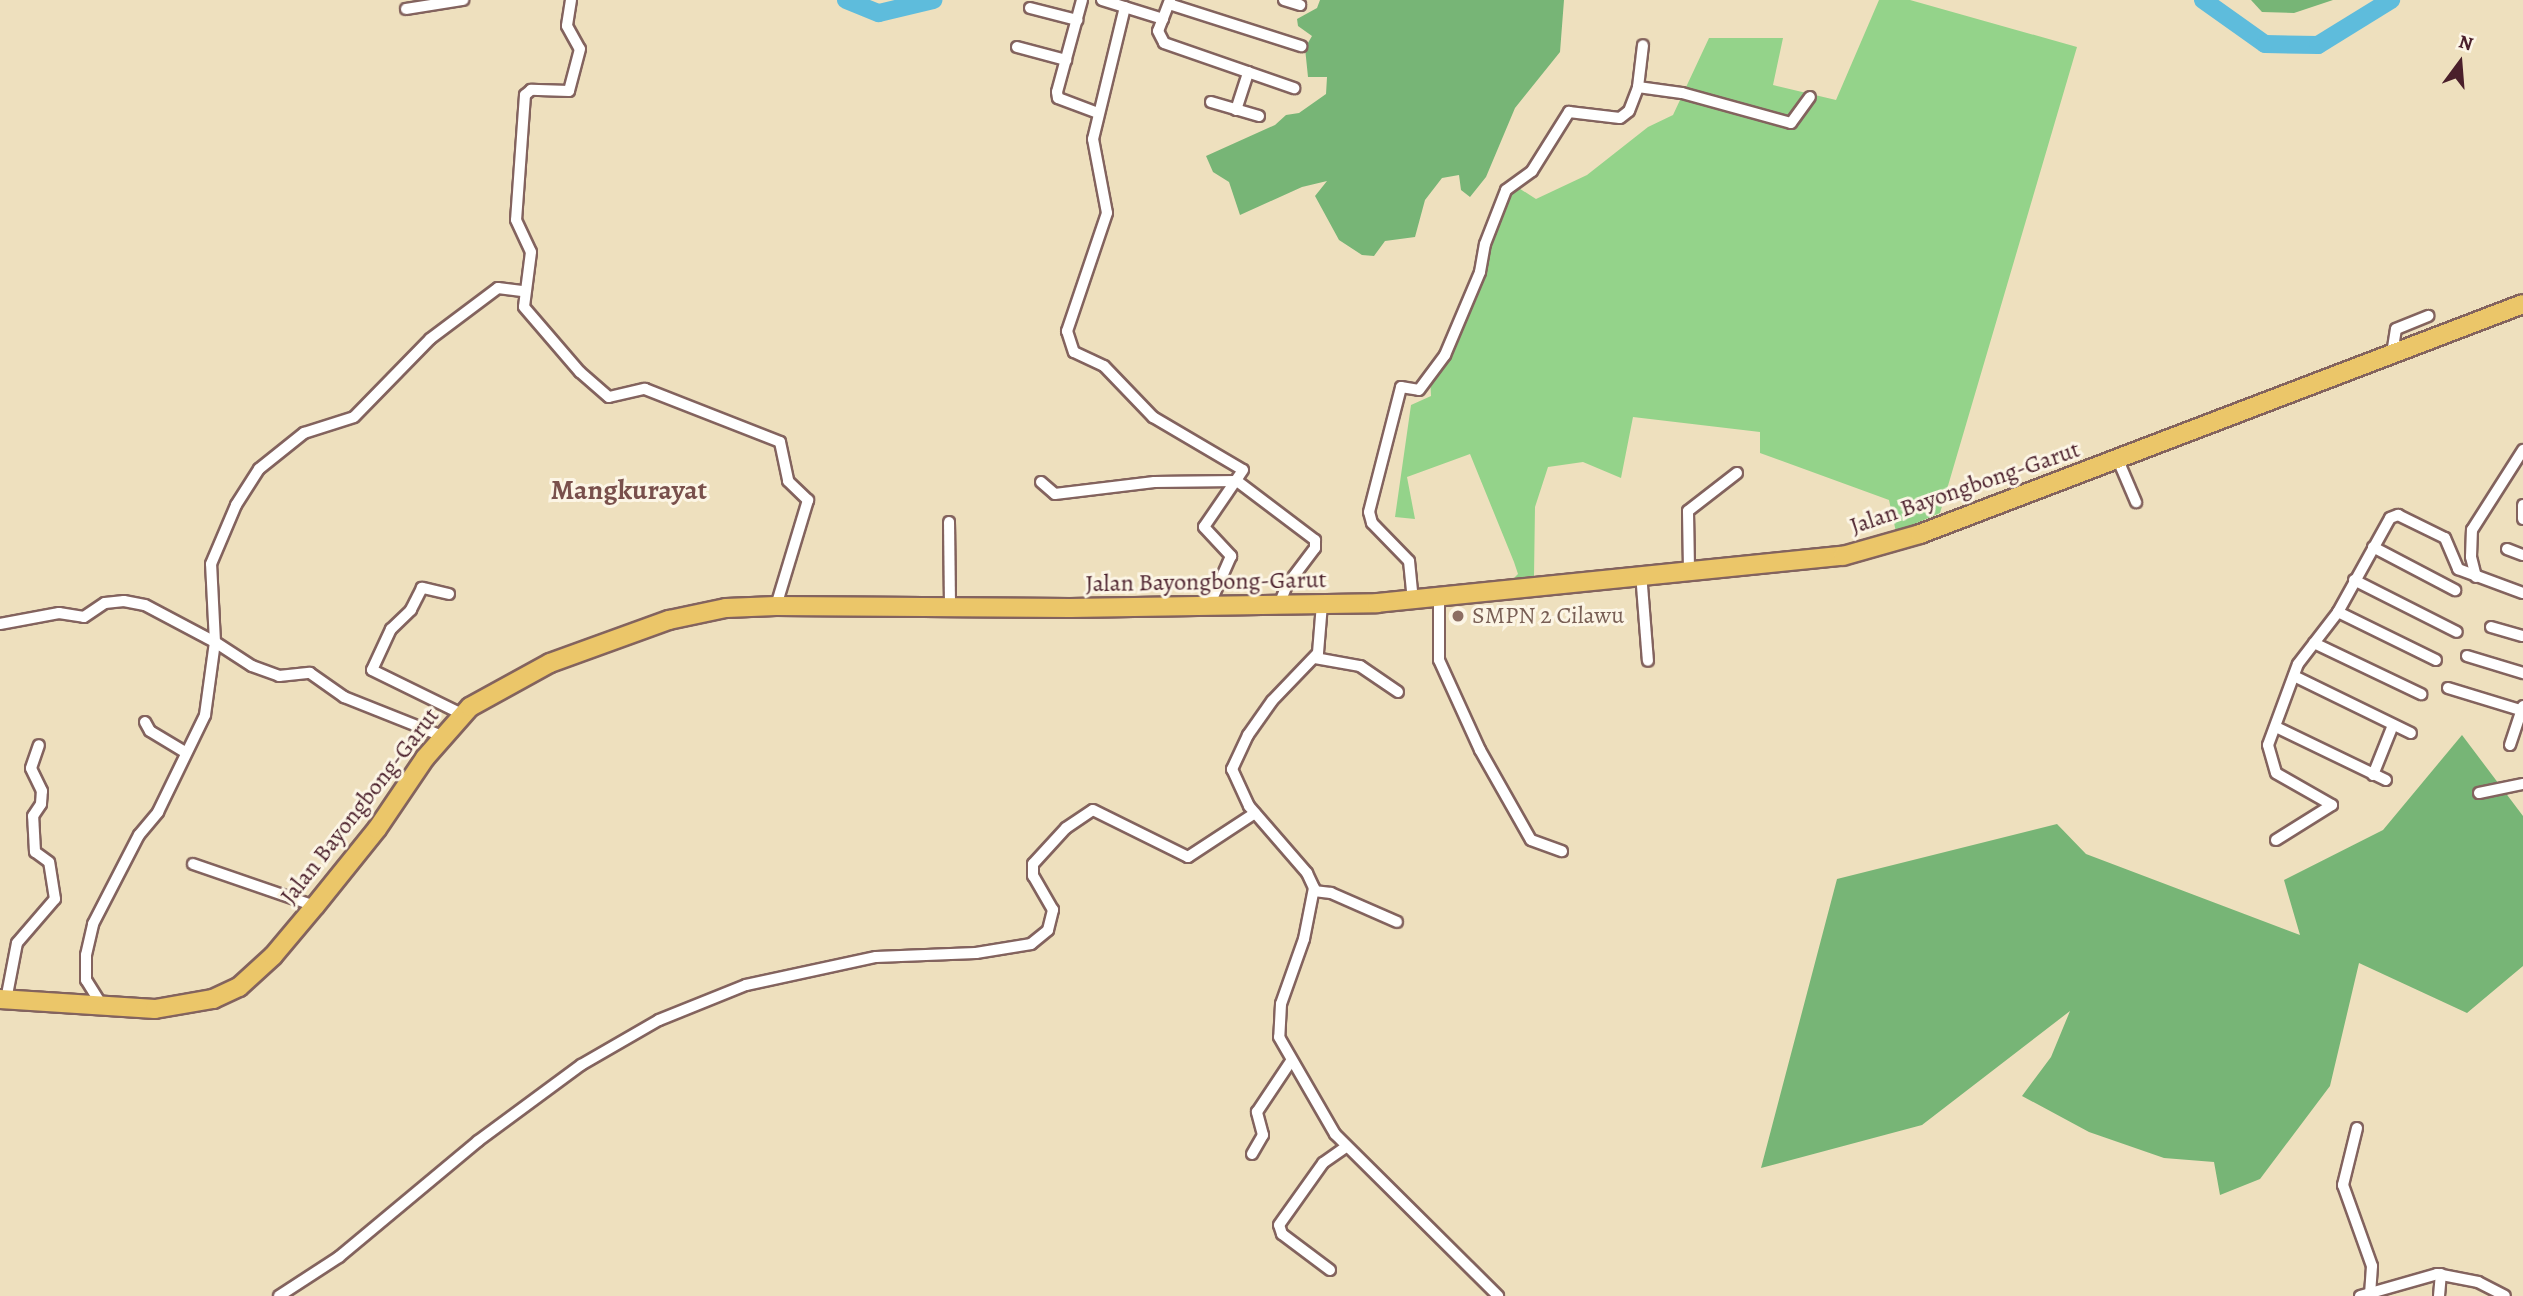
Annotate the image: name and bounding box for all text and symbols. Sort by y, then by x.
north arrow [2425,28,2495,98]
text: N [2456,28,2476,57]
street label: Jalan Bayongbong-Garut [1846,435,2084,541]
district label: Mangkurayat [551,473,707,507]
street label: Jalan Bayongbong-Garut [1085,565,1327,599]
place label: SMPN 2 Cilawu [1472,602,1624,630]
marker: SMPN 2 Cilawu [1450,608,1466,624]
street label: Jalan Bayongbong-Garut [274,702,446,910]

